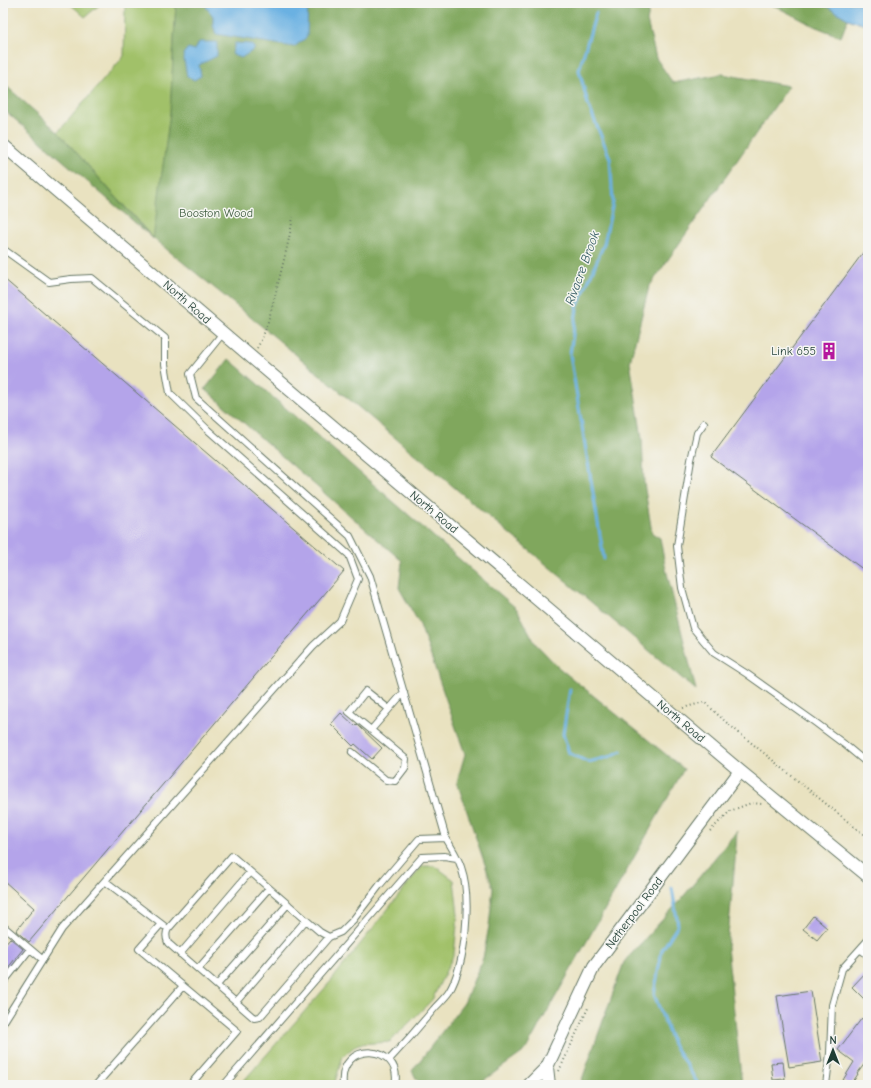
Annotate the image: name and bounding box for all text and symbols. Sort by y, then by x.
park label: Booston Wood [179,206,253,220]
water label: Rivacre Brook [562,228,603,307]
street label: North Road [160,277,214,327]
building icon: Link 655 [819,341,839,361]
place label: Link 655 [771,344,816,358]
street label: North Road [407,488,461,536]
street label: North Road [654,697,708,745]
street label: Netherpool Road [602,874,666,952]
north arrow [813,1030,853,1070]
text: N [829,1034,837,1047]

